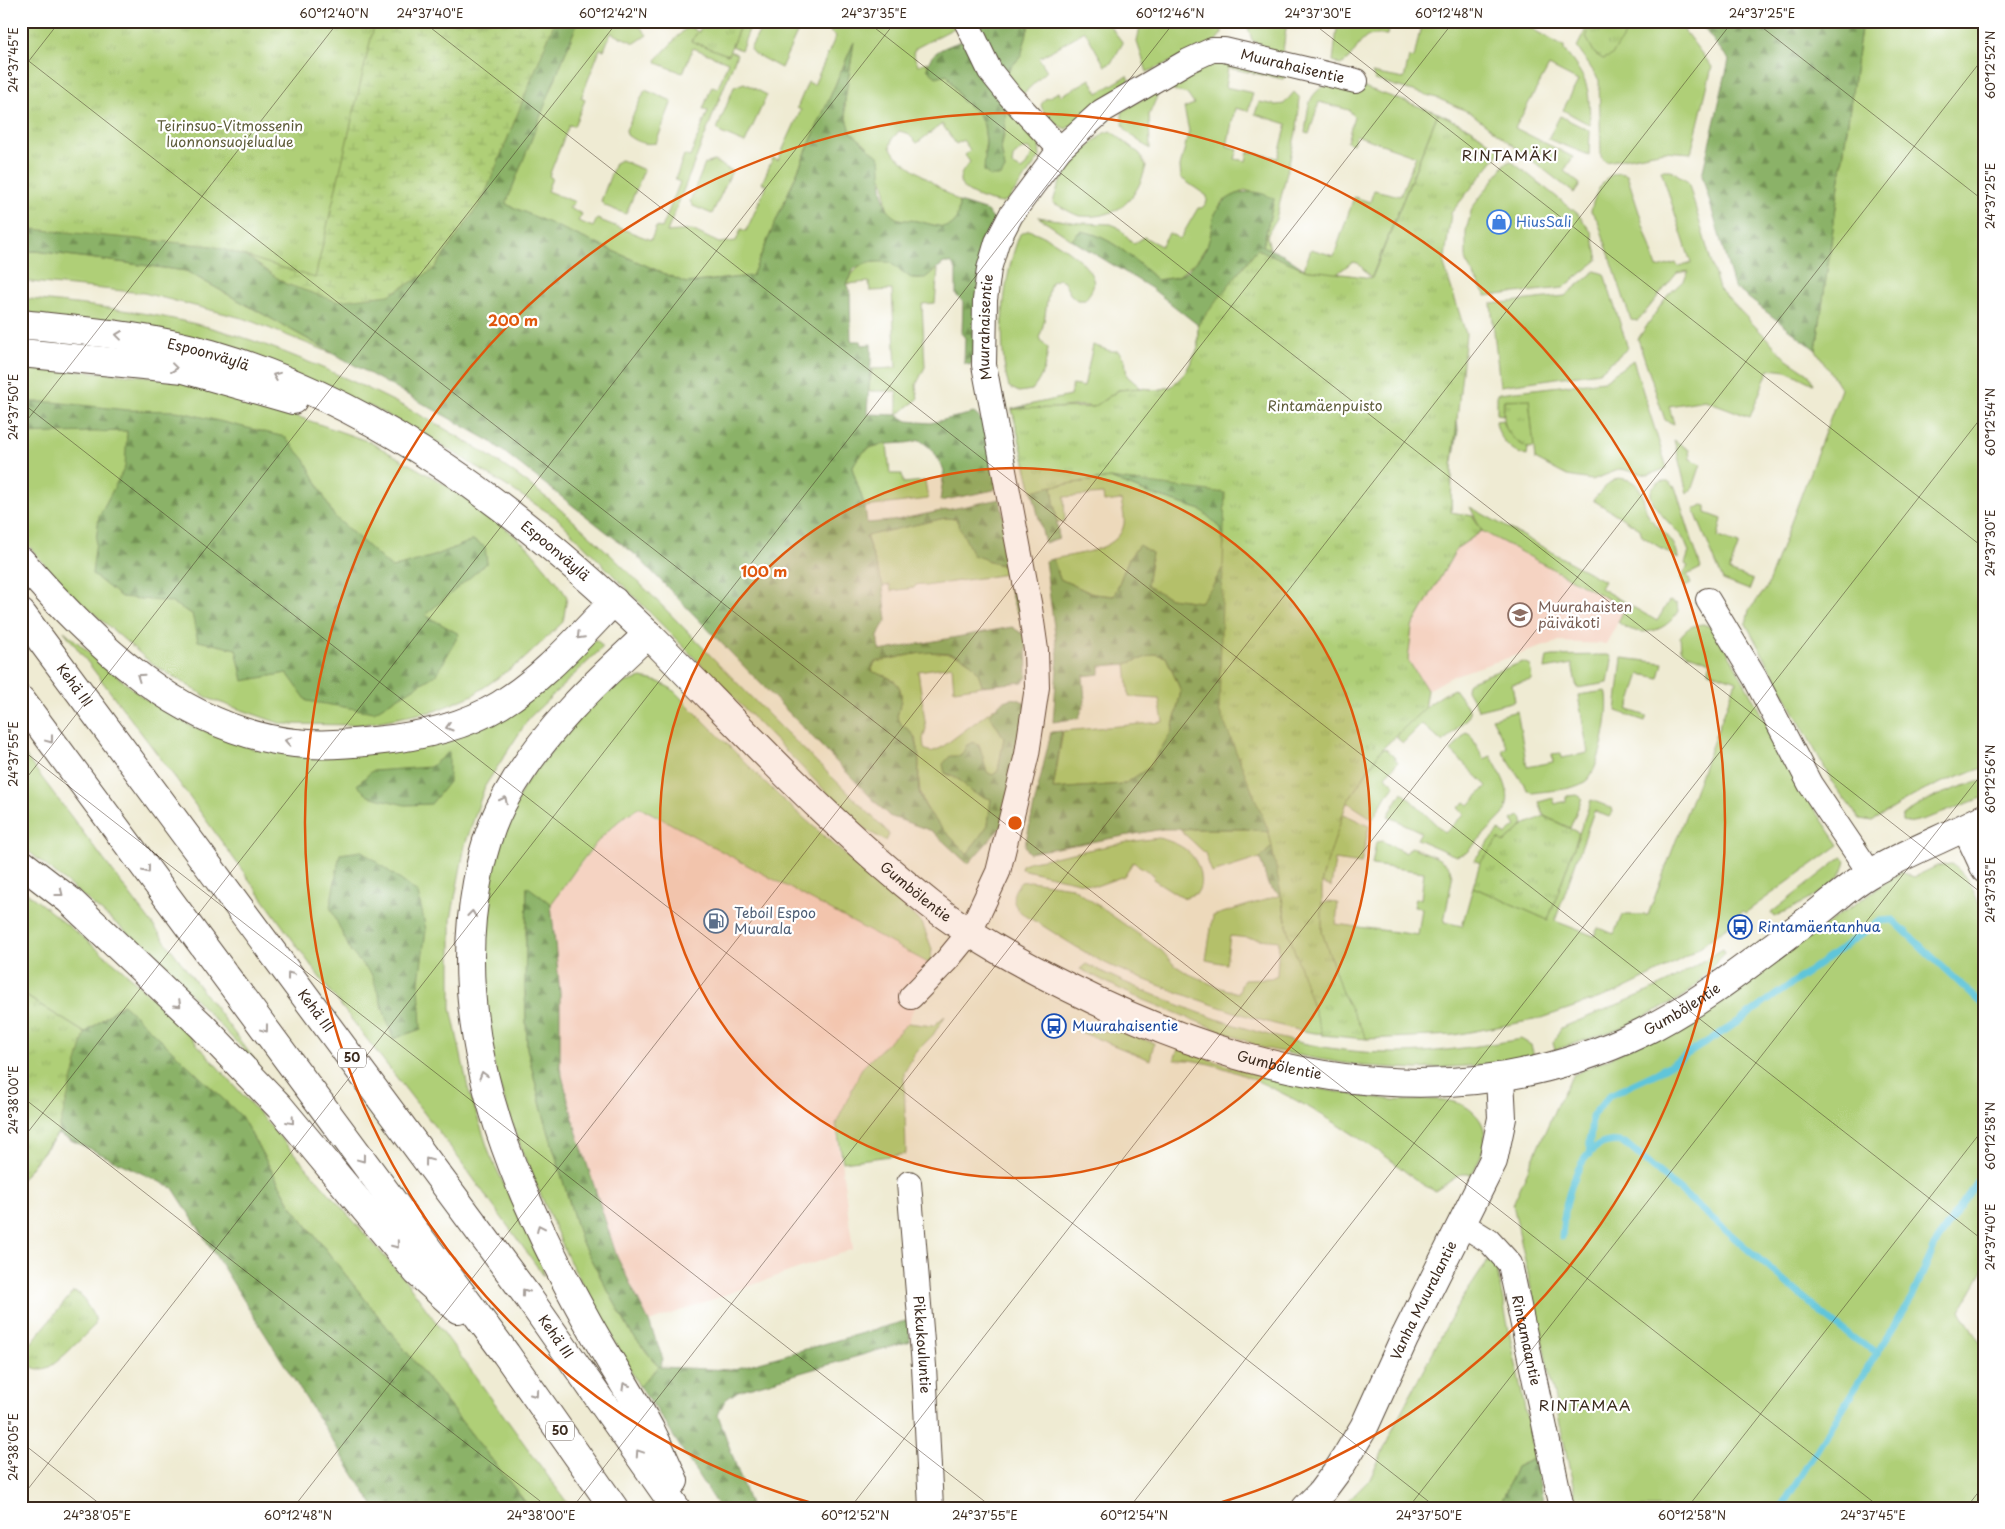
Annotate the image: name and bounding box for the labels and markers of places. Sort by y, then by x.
shop icon: HiusSali [1486,209,1512,235]
place label: HiusSali [1516,211,1572,232]
place label: Muurahaisten päiväkoti [1538,596,1632,633]
school or university icon: Muurahaisten päiväkoti [1507,602,1533,628]
centre of rings [1006,814,1024,832]
place label: Teboil Espoo Muurala [734,902,816,939]
fuel station icon: Teboil Espoo Muurala [703,908,729,934]
bus stop icon: Rintamäentanhua [1727,914,1753,940]
place label: Rintamäentanhua [1758,916,1881,937]
bus stop icon: Muurahaisentie [1041,1013,1067,1039]
place label: Muurahaisentie [1072,1015,1178,1036]

